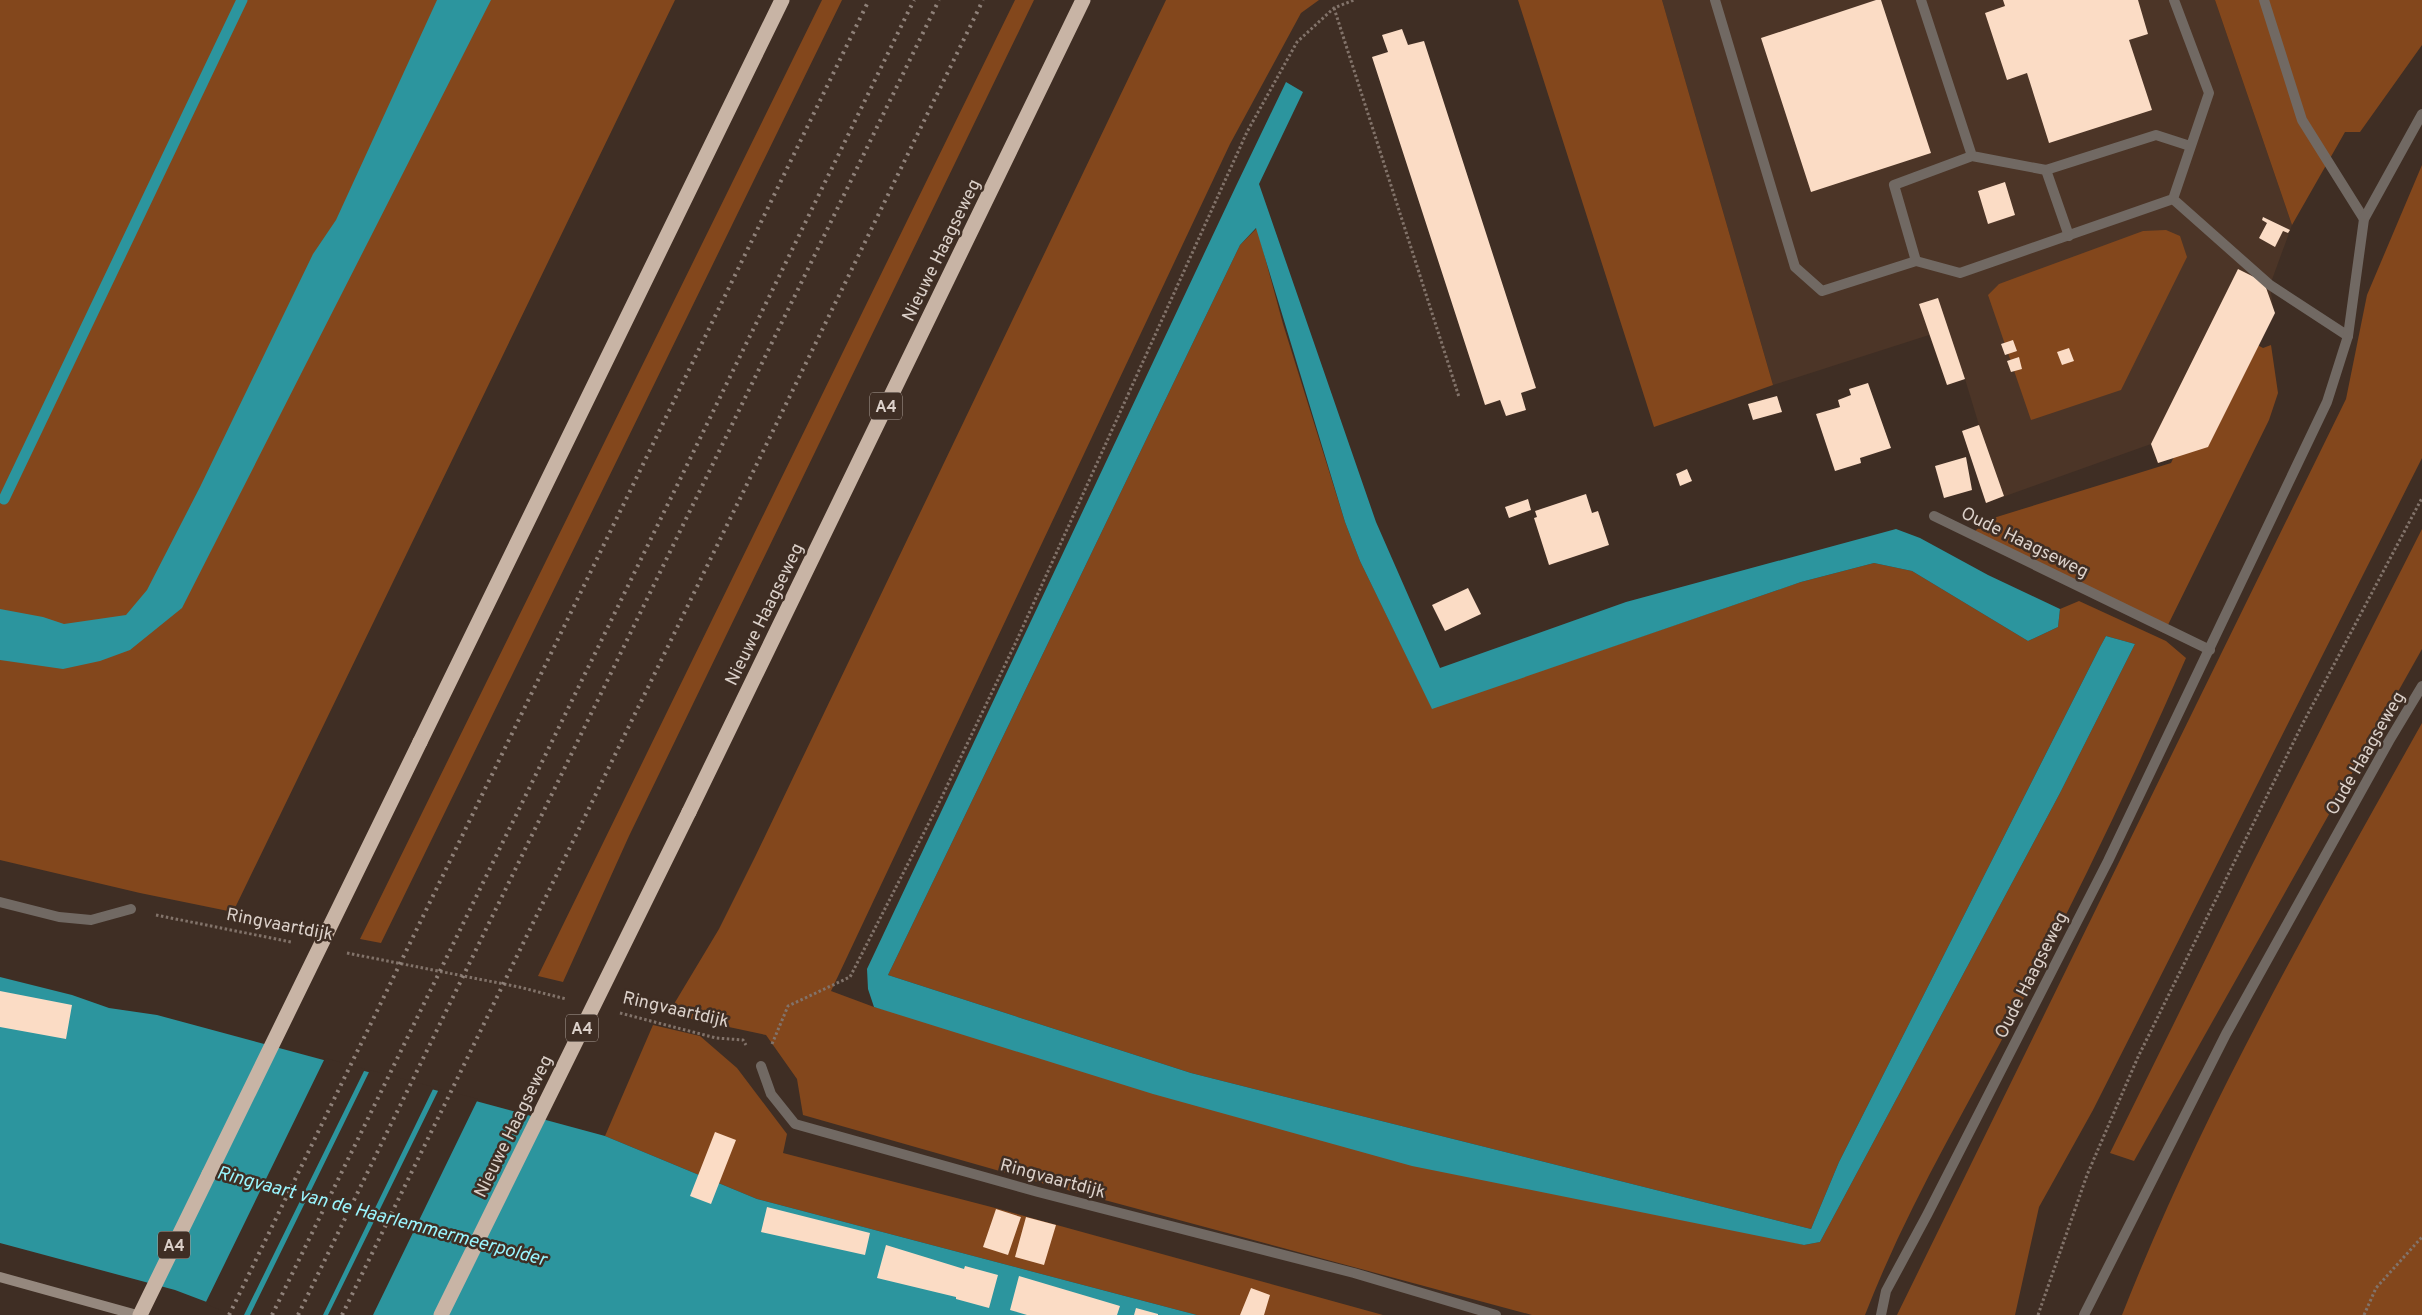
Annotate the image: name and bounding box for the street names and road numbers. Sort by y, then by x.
street label: Nieuwe Haagseweg [898,176,987,326]
road number: A4 [870,392,902,420]
street label: Oude Haagseweg [1957,502,2092,584]
street label: Nieuwe Haagseweg [721,540,810,690]
street label: Oude Haagseweg [2322,688,2411,820]
street label: Ringvaartdijk [224,904,335,947]
street label: Oude Haagseweg [1990,908,2074,1043]
street label: Ringvaartdijk [620,987,731,1034]
road number: A4 [566,1014,598,1042]
street label: Nieuwe Haagseweg [470,1052,559,1202]
street label: Ringvaartdijk [997,1154,1108,1205]
road number: A4 [158,1232,190,1258]

